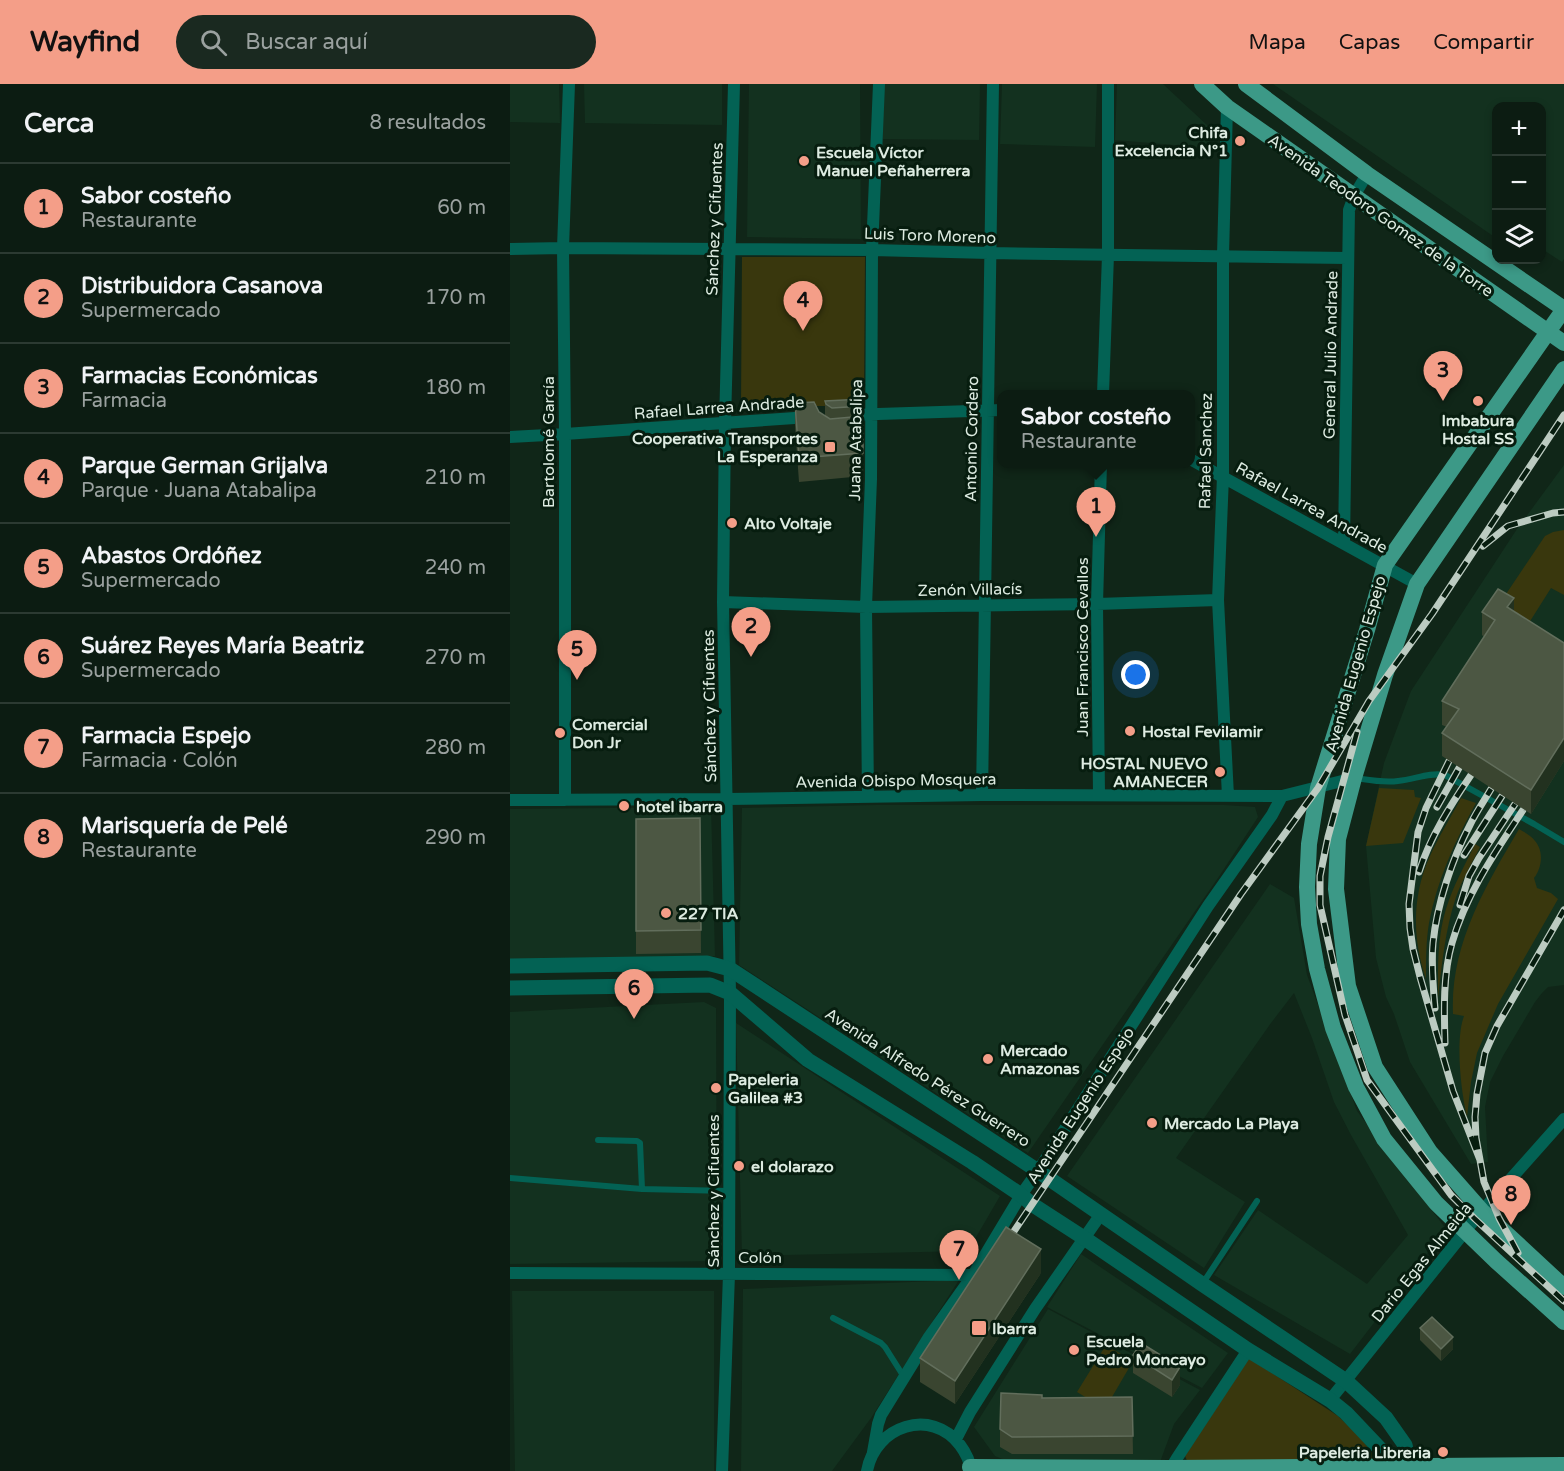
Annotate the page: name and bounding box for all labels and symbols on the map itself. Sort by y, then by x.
place label: Chifa Excelencia N°1 [1114,123,1228,161]
street label: Avenida Teodoro Gomez de la Torre [1264,130,1497,302]
marker: Chifa Excelencia N°1 [1233,134,1247,148]
street label: Sánchez y Cifuentes [702,142,728,296]
place label: Escuela Víctor Manuel Peñaherrera [816,143,970,181]
marker: Escuela Víctor Manuel Peñaherrera [797,154,811,168]
street label: Luis Toro Moreno [863,224,996,248]
street label: General Julio Andrade [1320,271,1342,439]
pin: 4 [784,282,822,331]
pin: 3 [1424,352,1462,401]
street label: Bartolomé García [539,376,559,508]
street label: Antonio Cordero [961,376,983,502]
street label: Juana Atabalipa [845,379,867,501]
street label: Rafael Larrea Andrade [633,392,805,424]
street label: Rafael Sanchez [1195,393,1217,509]
marker: Imbabura Hostal SS [1471,394,1485,408]
place label: Imbabura Hostal SS [1441,411,1515,449]
place label: Cooperativa Transportes La Esperanza [632,429,818,467]
marker: Cooperativa Transportes La Esperanza [823,440,837,454]
street label: Rafael Larrea Andrade [1232,458,1391,558]
pin: 1 [1076,488,1116,537]
place label: Alto Voltaje [744,514,832,534]
marker: Alto Voltaje [725,516,739,530]
street label: Juan Francisco Cevallos [1073,557,1093,737]
street label: Avenida Eugenio Espejo [1321,574,1391,755]
street label: Zenón Villacís [917,579,1023,601]
pin: 2 [732,608,770,657]
street label: Sánchez y Cifuentes [699,629,721,783]
pin: 5 [558,630,596,680]
your location [1121,660,1150,689]
place label: Comercial Don Jr [572,715,648,753]
place label: Hostal Fevilamir [1142,722,1264,742]
marker: Hostal Fevilamir [1123,724,1137,738]
marker: Comercial Don Jr [553,726,567,740]
place label: HOSTAL NUEVO AMANECER [1081,754,1208,792]
marker: HOSTAL NUEVO AMANECER [1213,765,1227,779]
street label: Avenida Obispo Mosquera [795,769,997,793]
place label: hotel ibarra [636,797,723,817]
marker: hotel ibarra [617,799,631,813]
place label: 227 TIA [678,904,739,924]
marker: 227 TIA [659,906,673,920]
pin: 6 [614,970,654,1019]
street label: Avenida Alfredo Pérez Guerrero [821,1004,1034,1152]
street label: Avenida Eugenio Espejo [1023,1023,1139,1188]
place label: Mercado Amazonas [1000,1041,1080,1079]
marker: Mercado Amazonas [981,1052,995,1066]
place label: Papeleria Galilea #3 [728,1070,803,1108]
marker: Papeleria Galilea #3 [709,1081,723,1095]
street label: Sánchez y Cifuentes [704,1114,724,1268]
place label: Mercado La Playa [1164,1114,1299,1134]
marker: Mercado La Playa [1145,1116,1159,1130]
place label: el dolarazo [751,1157,834,1177]
marker: el dolarazo [732,1159,746,1173]
pin: 8 [1492,1176,1530,1225]
street label: Dario Egas Almeida [1367,1199,1476,1327]
pin: 7 [940,1230,978,1280]
street label: Colón [738,1248,782,1268]
marker: Ibarra [970,1319,988,1337]
place label: Ibarra [992,1319,1037,1339]
place label: Escuela Pedro Moncayo [1086,1332,1206,1370]
marker: Escuela Pedro Moncayo [1067,1343,1081,1357]
place label: Papeleria Libreria [1299,1443,1431,1463]
marker: Papeleria Libreria [1436,1445,1450,1459]

